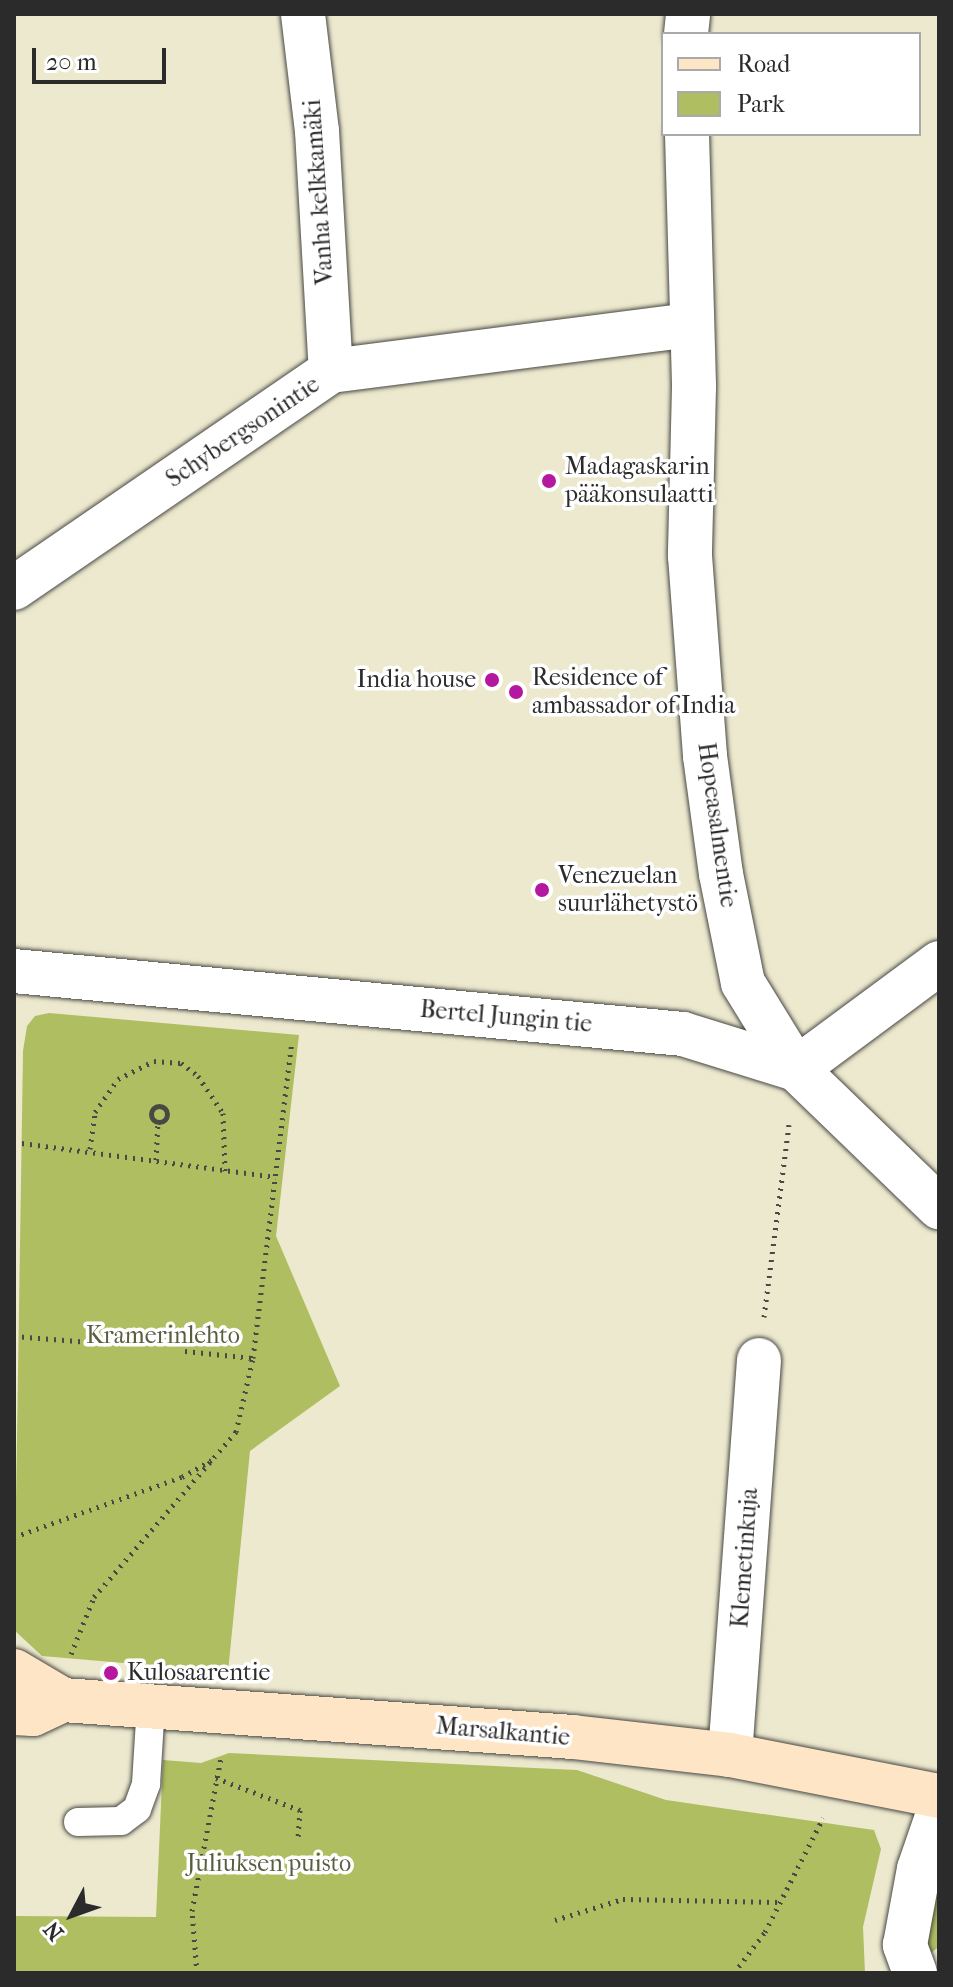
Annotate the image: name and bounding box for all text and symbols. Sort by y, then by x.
scale bar [36,32,170,82]
legend [661,32,921,136]
text: 20 m [46,48,97,76]
text: Road [737,50,790,78]
text: Park [737,90,785,118]
street label: Vanha kelkkamäki [298,98,340,286]
street label: Schybergsonintie [161,370,325,494]
place label: Madagaskarin pääkonsulaatti [565,453,714,509]
marker: Madagaskarin pääkonsulaatti [540,472,558,490]
place label: Residence of ambassador of India [532,664,735,720]
place label: India house [357,666,476,694]
marker: India house [483,671,501,689]
marker: Residence of ambassador of India [507,683,525,701]
street label: Hopeasalmentie [691,741,743,909]
place label: Venezuelan suurlähetystö [558,862,698,918]
marker: Venezuelan suurlähetystö [533,881,551,899]
street label: Bertel Jungin tie [419,995,593,1039]
park label: Kramerinlehto [86,1322,240,1350]
street label: Klemetinkuja [726,1487,764,1629]
place label: Kulosaarentie [127,1659,270,1687]
marker: Kulosaarentie [102,1664,120,1682]
street label: Marsalkantie [435,1712,571,1752]
park label: Juliuksen puisto [187,1850,351,1878]
north arrow [32,1875,112,1955]
text: N [39,1916,69,1946]

